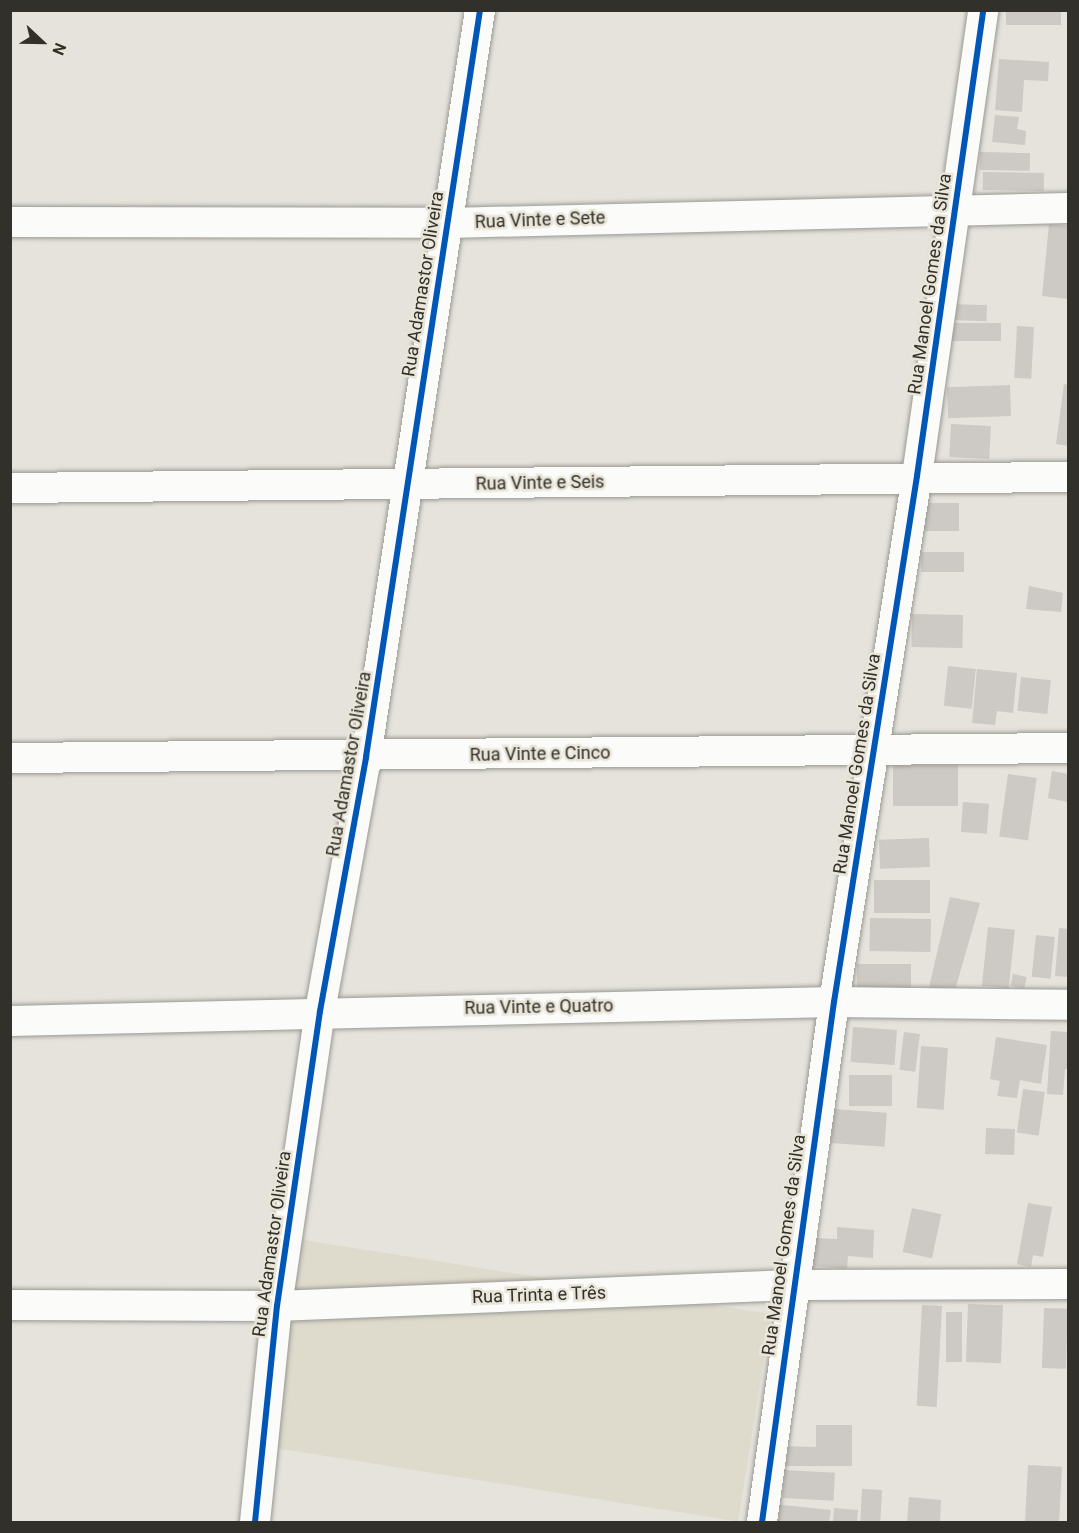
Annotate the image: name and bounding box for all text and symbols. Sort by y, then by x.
north arrow [12,12,72,72]
text: N [48,40,70,58]
street label: Rua Manoel Gomes da Silva [904,172,956,396]
street label: Rua Adamastor Oliveira [398,190,448,378]
street label: Rua Vinte e Sete [474,207,606,233]
street label: Rua Vinte e Seis [475,471,605,495]
street label: Rua Manoel Gomes da Silva [829,652,885,876]
street label: Rua Adamastor Oliveira [322,670,376,858]
street label: Rua Vinte e Cinco [469,742,611,766]
street label: Rua Vinte e Quatro [464,995,614,1019]
street label: Rua Manoel Gomes da Silva [758,1133,810,1357]
street label: Rua Adamastor Oliveira [248,1150,296,1338]
street label: Rua Trinta e Três [471,1282,607,1308]

